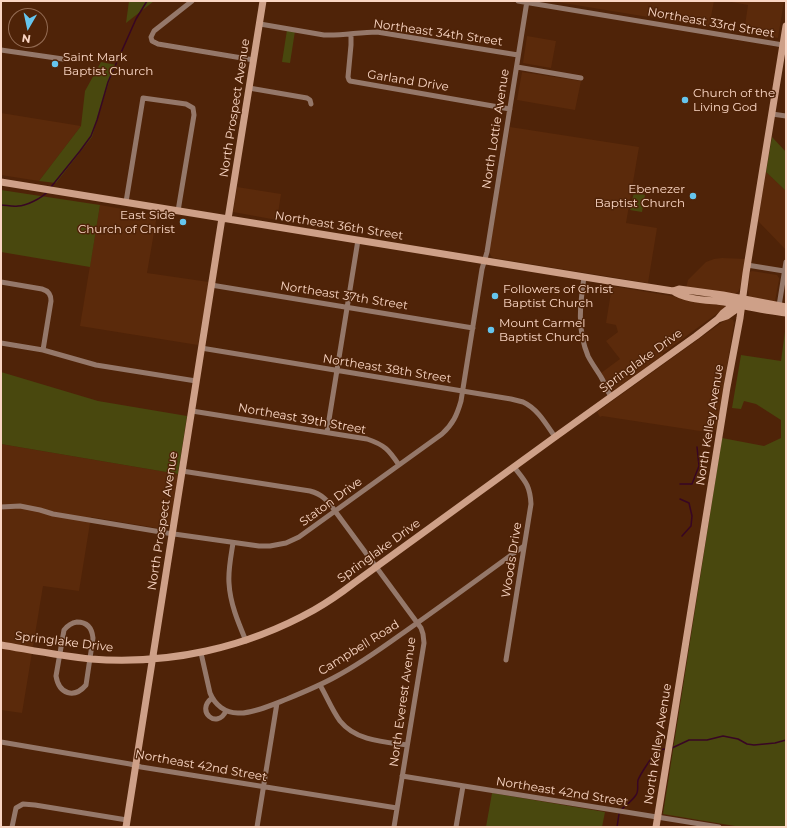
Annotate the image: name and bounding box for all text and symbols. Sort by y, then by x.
street label: Northeast 33rd Street [646,5,776,41]
north arrow [8,8,48,48]
street label: Northeast 34th Street [372,17,504,49]
text: N [21,31,32,46]
street label: North Prospect Avenue [217,38,253,178]
place label: Saint Mark Baptist Church [63,50,153,78]
marker: Saint Mark Baptist Church [50,59,60,69]
street label: Garland Drive [366,67,450,95]
street label: North Lottie Avenue [479,68,513,190]
place label: Church of the Living God [693,86,775,114]
marker: Church of the Living God [680,95,690,105]
place label: Ebenezer Baptist Church [595,182,685,210]
marker: Ebenezer Baptist Church [688,191,698,201]
place label: East Side Church of Christ [78,208,175,236]
street label: Northeast 36th Street [274,209,404,243]
marker: East Side Church of Christ [178,217,188,227]
street label: Northeast 37th Street [279,279,409,313]
place label: Followers of Christ Baptist Church [503,282,613,310]
marker: Followers of Christ Baptist Church [490,291,500,301]
place label: Mount Carmel Baptist Church [499,316,589,344]
marker: Mount Carmel Baptist Church [486,325,496,335]
street label: Springlake Drive [597,326,685,396]
street label: Northeast 38th Street [322,352,452,386]
street label: North Kelley Avenue [693,363,727,487]
street label: Northeast 39th Street [237,401,367,437]
street label: North Prospect Avenue [145,451,181,591]
street label: Staton Drive [297,474,365,530]
street label: Springlake Drive [335,516,423,586]
street label: Woods Drive [499,521,525,599]
street label: Campbell Road [316,617,402,679]
street label: Springlake Drive [14,629,114,655]
street label: North Everest Avenue [387,636,419,768]
street label: North Kelley Avenue [641,682,675,806]
street label: Northeast 42nd Street [134,747,268,785]
street label: Northeast 42nd Street [495,774,629,810]

